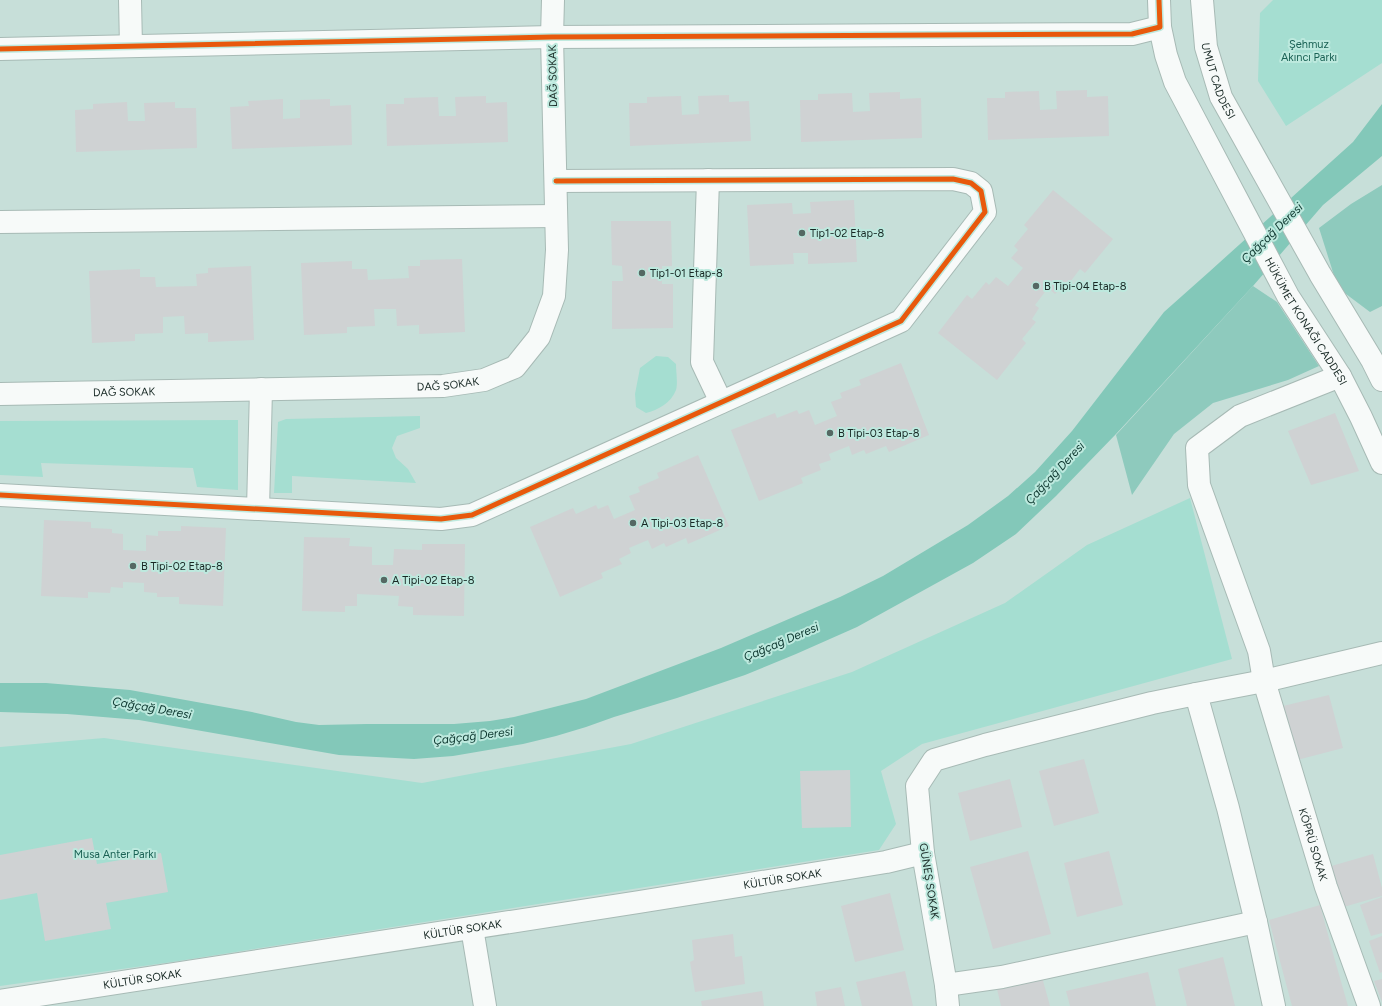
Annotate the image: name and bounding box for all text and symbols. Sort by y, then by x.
park label: Şehmuz Akıncı Parkı [1281,38,1337,64]
street label: UMUT CADDESI [1199,42,1238,121]
street label: DAĞ SOKAK [545,44,560,107]
water label: Çağçağ Deresi [1238,200,1306,266]
place label: Tip1-02 Etap-8 [810,227,885,240]
marker: Tip1-02 Etap-8 [797,228,807,238]
street label: HÜKÜMET KONAĞI CADDESI [1262,255,1350,387]
place label: Tip1-01 Etap-8 [650,267,723,280]
marker: Tip1-01 Etap-8 [637,268,647,278]
place label: B Tipi-04 Etap-8 [1044,280,1127,293]
marker: B Tipi-04 Etap-8 [1031,281,1041,291]
street label: DAĞ SOKAK [417,374,480,393]
street label: DAĞ SOKAK [93,384,156,399]
place label: B Tipi-03 Etap-8 [838,427,920,440]
marker: B Tipi-03 Etap-8 [825,428,835,438]
water label: Çağçağ Deresi [1023,439,1088,507]
place label: A Tipi-03 Etap-8 [641,517,724,530]
marker: A Tipi-03 Etap-8 [628,518,638,528]
place label: B Tipi-02 Etap-8 [141,560,223,573]
marker: B Tipi-02 Etap-8 [128,561,138,571]
place label: A Tipi-02 Etap-8 [392,574,475,587]
marker: A Tipi-02 Etap-8 [379,575,389,585]
water label: Çağçağ Deresi [741,620,821,664]
water label: Çağçağ Deresi [111,694,193,722]
water label: Çağçağ Deresi [432,724,514,748]
street label: KÖPRÜ SOKAK [1296,807,1330,883]
street label: GÜNEŞ SOKAK [917,842,942,920]
park label: Musa Anter Parkı [74,848,156,861]
street label: KÜLTÜR SOKAK [742,866,823,891]
street label: KÜLTÜR SOKAK [422,917,503,942]
street label: KÜLTÜR SOKAK [102,966,183,991]

